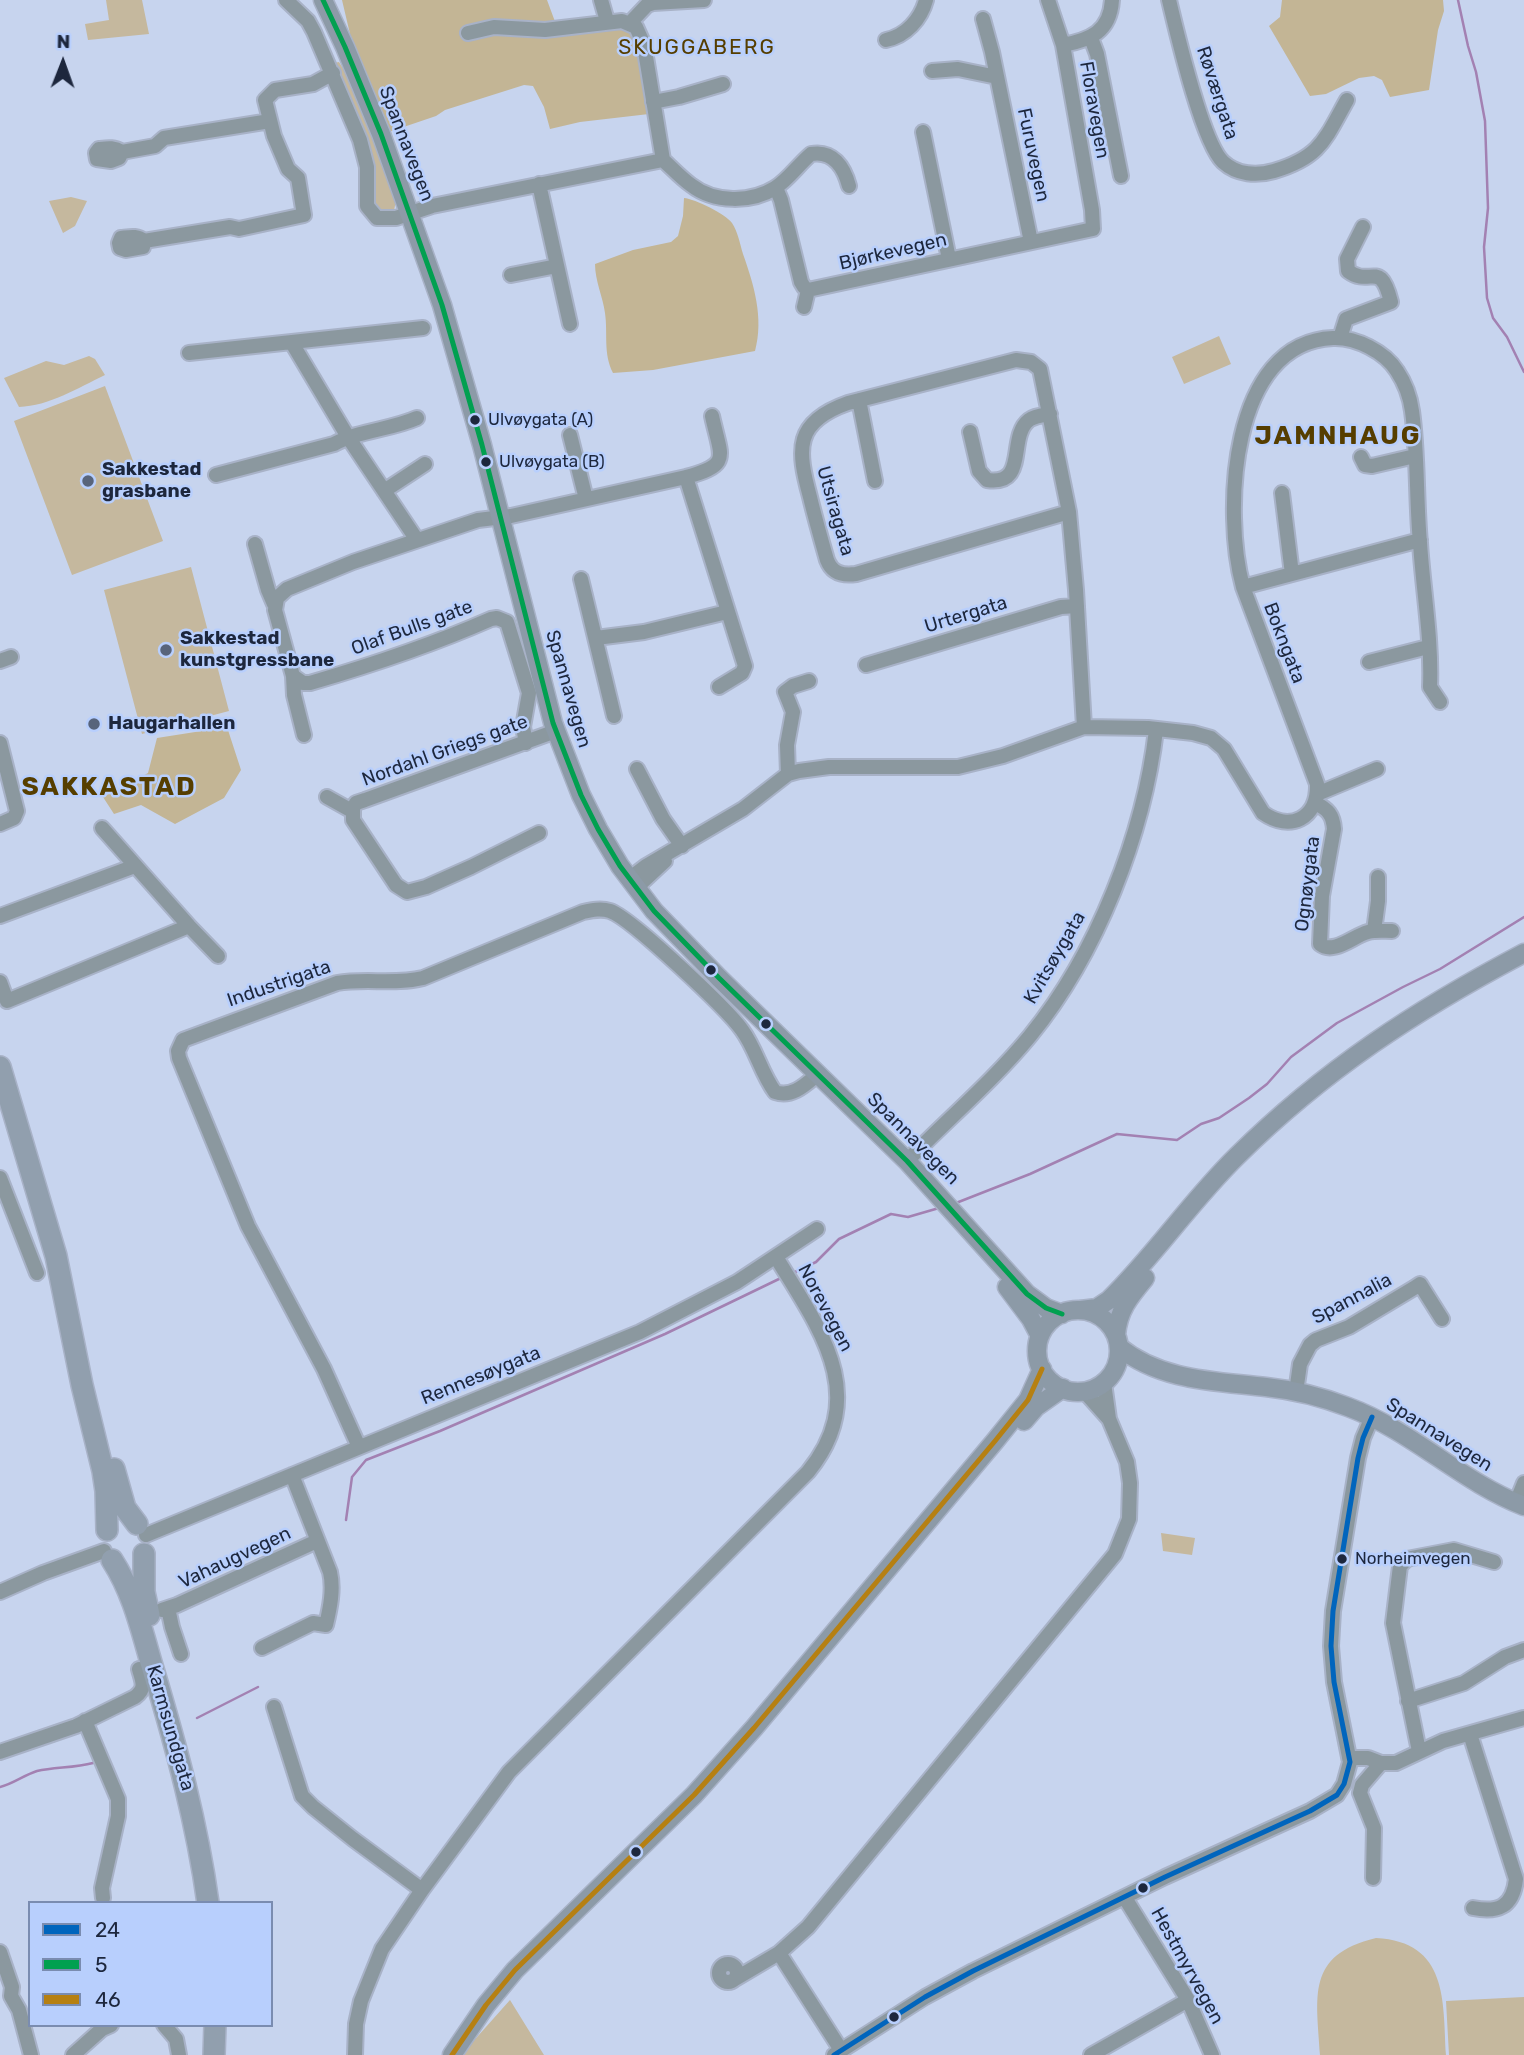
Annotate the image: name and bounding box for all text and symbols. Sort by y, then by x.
north arrow [28,28,98,98]
text: N [56,30,70,53]
district label: SKUGGABERG [619,35,775,61]
street label: Røværgata [1191,44,1243,142]
street label: Floravegen [1074,60,1114,160]
street label: Spannavegen [374,83,438,205]
street label: Furuvegen [1012,106,1054,204]
street label: Bjørkevegen [837,229,949,275]
place label: Ulvøygata (A) [488,410,593,430]
marker: Ulvøygata (A) [468,413,482,427]
district label: JAMNHAUG [1256,420,1420,452]
place label: Ulvøygata (B) [499,452,605,472]
marker: Ulvøygata (B) [479,455,493,469]
place label: Sakkestad grasbane [102,459,201,503]
street label: Utsiragata [811,464,859,558]
marker: Sakkestad grasbane [80,473,96,489]
street label: Urtergata [922,592,1010,638]
street label: Olaf Bulls gate [348,596,476,660]
street label: Bokngata [1258,599,1310,687]
place label: Sakkestad kunstgressbane [180,628,334,672]
street label: Spannavegen [540,628,596,750]
marker: Sakkestad kunstgressbane [158,642,174,658]
street label: Nordahl Griegs gate [359,710,531,792]
place label: Haugarhallen [108,713,235,735]
marker: Haugarhallen [86,716,102,732]
district label: SAKKASTAD [23,771,195,803]
street label: Ognøygata [1291,835,1325,933]
street label: Kvitsøygata [1019,908,1091,1008]
street label: Industrigata [224,956,334,1012]
unlabelled marker [704,963,718,977]
unlabelled marker [759,1017,773,1031]
street label: Spannavegen [862,1088,964,1190]
street label: Norevegen [792,1260,858,1356]
street label: Spannalia [1308,1269,1396,1329]
street label: Rennesøygata [418,1342,544,1410]
street label: Spannavegen [1382,1393,1496,1477]
street label: Vahaugvegen [175,1522,295,1594]
place label: Norheimvegen [1355,1549,1470,1569]
marker: Norheimvegen [1335,1552,1349,1566]
street label: Karmsundgata [141,1663,199,1793]
unlabelled marker [629,1845,643,1859]
unlabelled marker [1136,1881,1150,1895]
legend [28,1901,273,2027]
street label: Hestmyrvegen [1146,1904,1228,2028]
text: 24 [95,1917,120,1942]
text: 5 [95,1952,107,1977]
text: 46 [95,1987,121,2012]
unlabelled marker [887,2010,901,2024]

